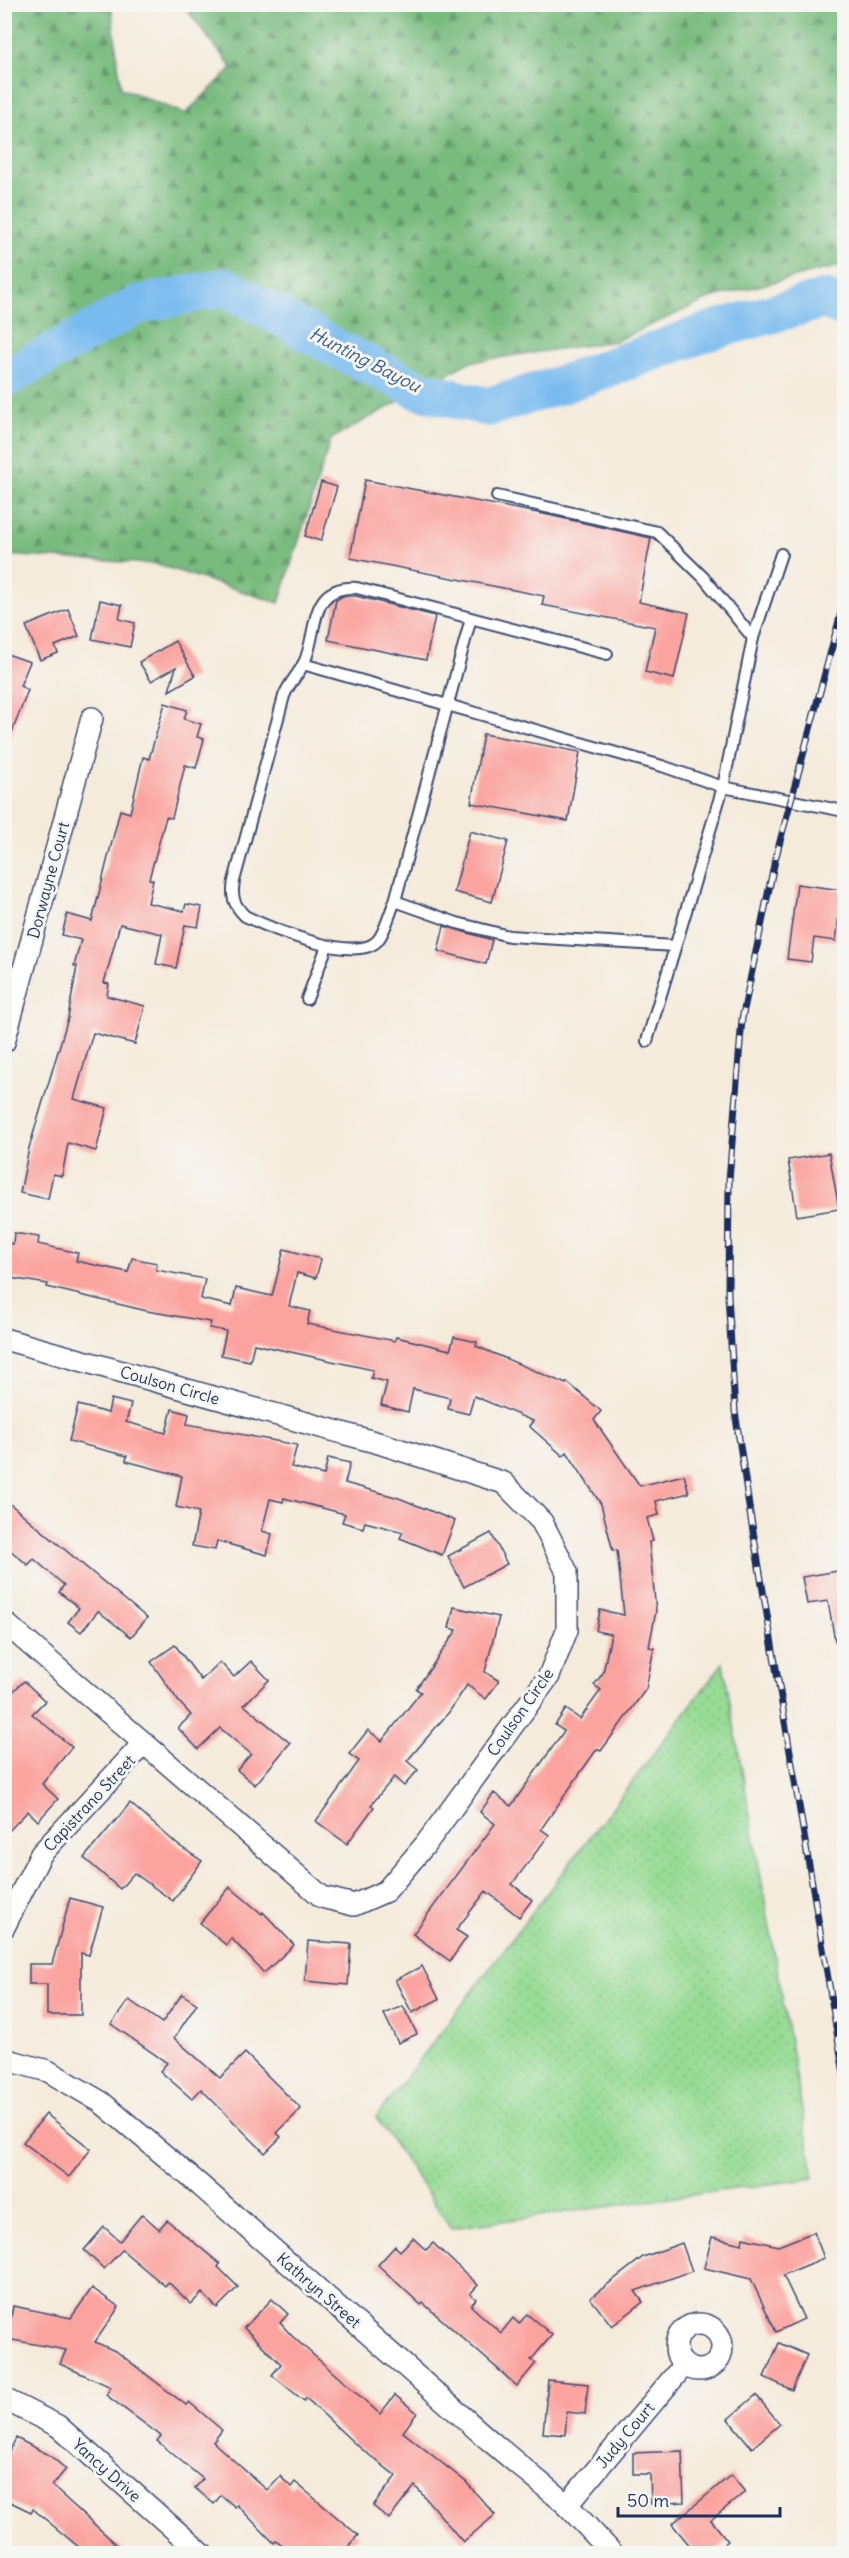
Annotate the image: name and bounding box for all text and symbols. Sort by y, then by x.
water label: Hunting Bayou [306,322,426,398]
street label: Dorwayne Court [23,819,73,940]
street label: Coulson Circle [118,1361,222,1409]
street label: Coulson Circle [482,1664,558,1760]
street label: Capistrano Street [39,1750,139,1856]
street label: Kathryn Street [273,2248,366,2332]
street label: Judy Court [592,2397,659,2472]
street label: Yancy Drive [69,2434,145,2506]
scale bar [618,2480,780,2518]
text: 50 m [627,2489,669,2512]

